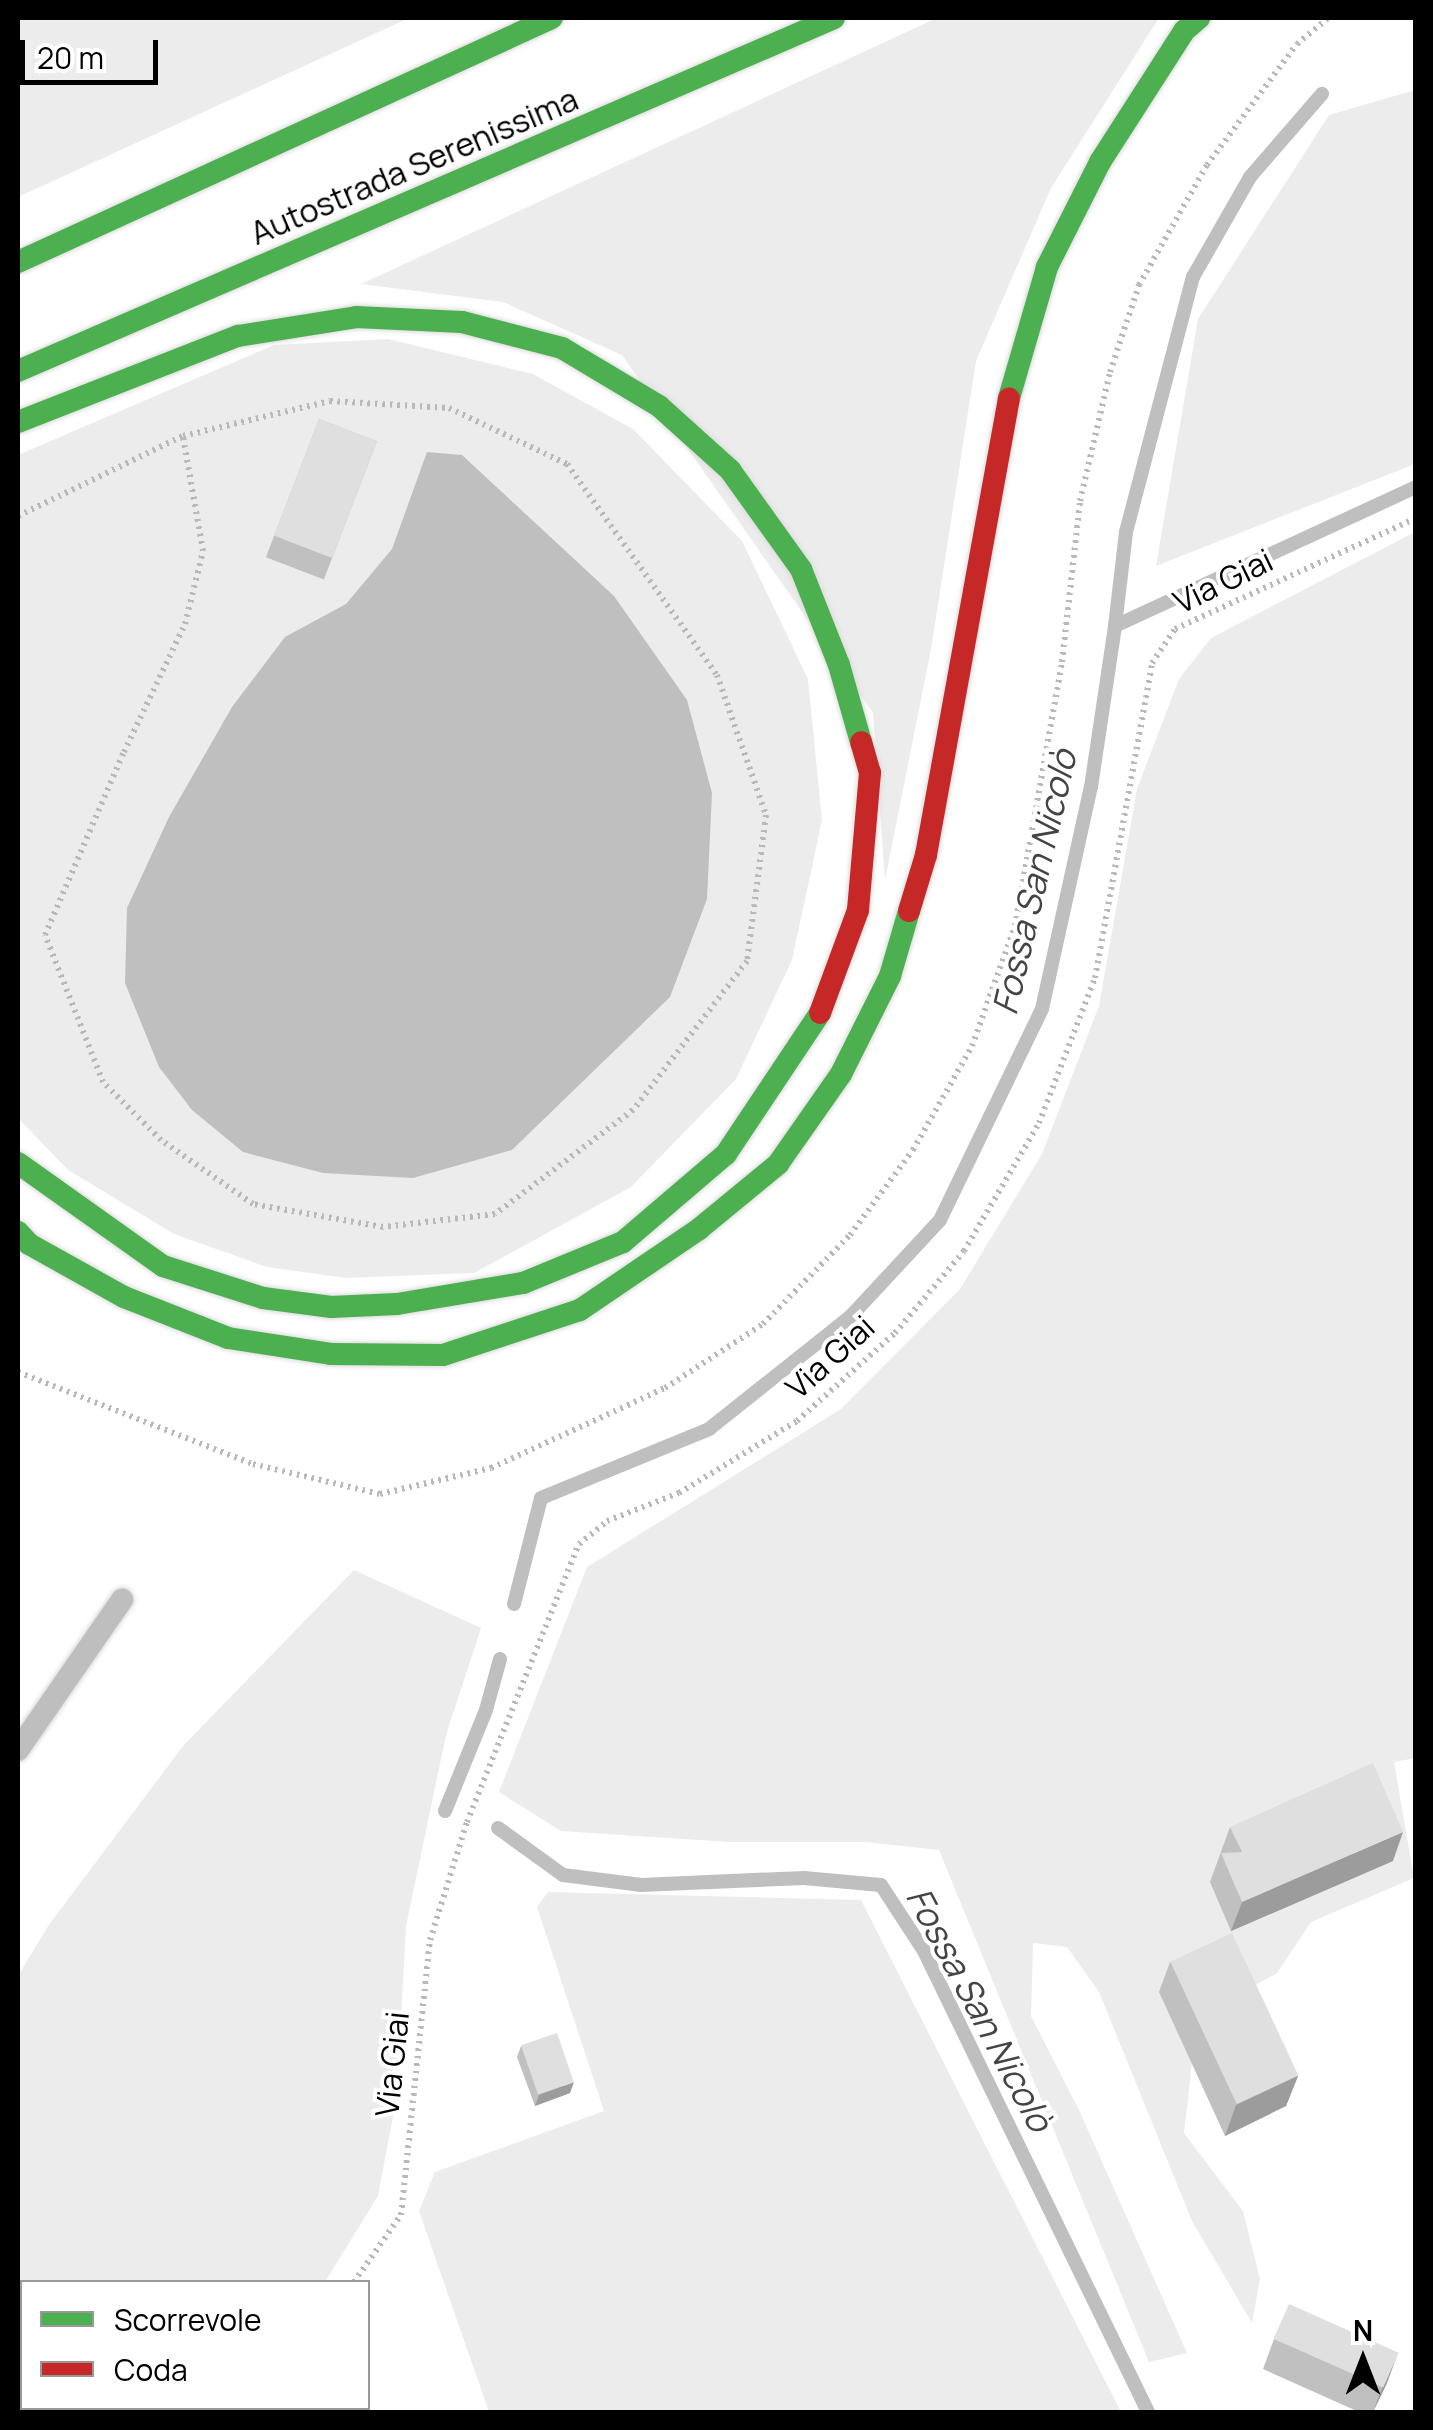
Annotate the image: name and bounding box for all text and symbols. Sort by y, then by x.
scale bar [25,20,162,82]
text: 20 m [37,37,104,78]
street label: Autostrada Serenissima [244,80,584,252]
street label: Via Giai [1167,541,1279,621]
water label: Fossa San Nicolò [983,746,1085,1018]
street label: Via Giai [778,1307,882,1407]
water label: Fossa San Nicolò [898,1880,1062,2138]
street label: Via Giai [367,2009,417,2119]
legend [20,2280,370,2410]
text: Scorrevole [114,2299,262,2340]
north arrow [1313,2310,1413,2410]
text: N [1353,2311,1373,2349]
text: Coda [114,2349,188,2390]

